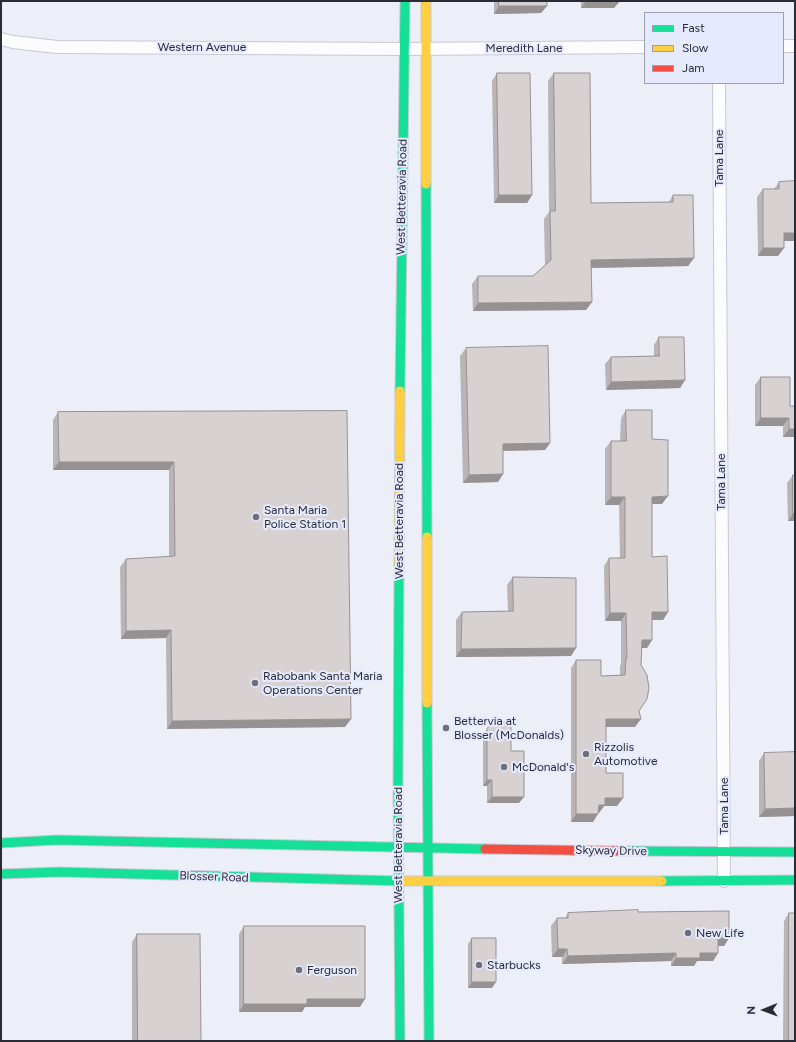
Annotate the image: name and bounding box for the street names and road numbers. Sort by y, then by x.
street label: Western Avenue [158,40,246,54]
street label: Meredith Lane [486,41,562,55]
street label: Tama Lane [712,130,726,186]
street label: West Betteravia Road [394,139,410,255]
street label: Tama Lane [714,454,728,510]
street label: West Betteravia Road [392,463,406,579]
street label: Tama Lane [717,778,731,834]
street label: West Betteravia Road [391,787,405,903]
street label: Skyway Drive [575,843,647,859]
street label: Blosser Road [179,869,249,885]

